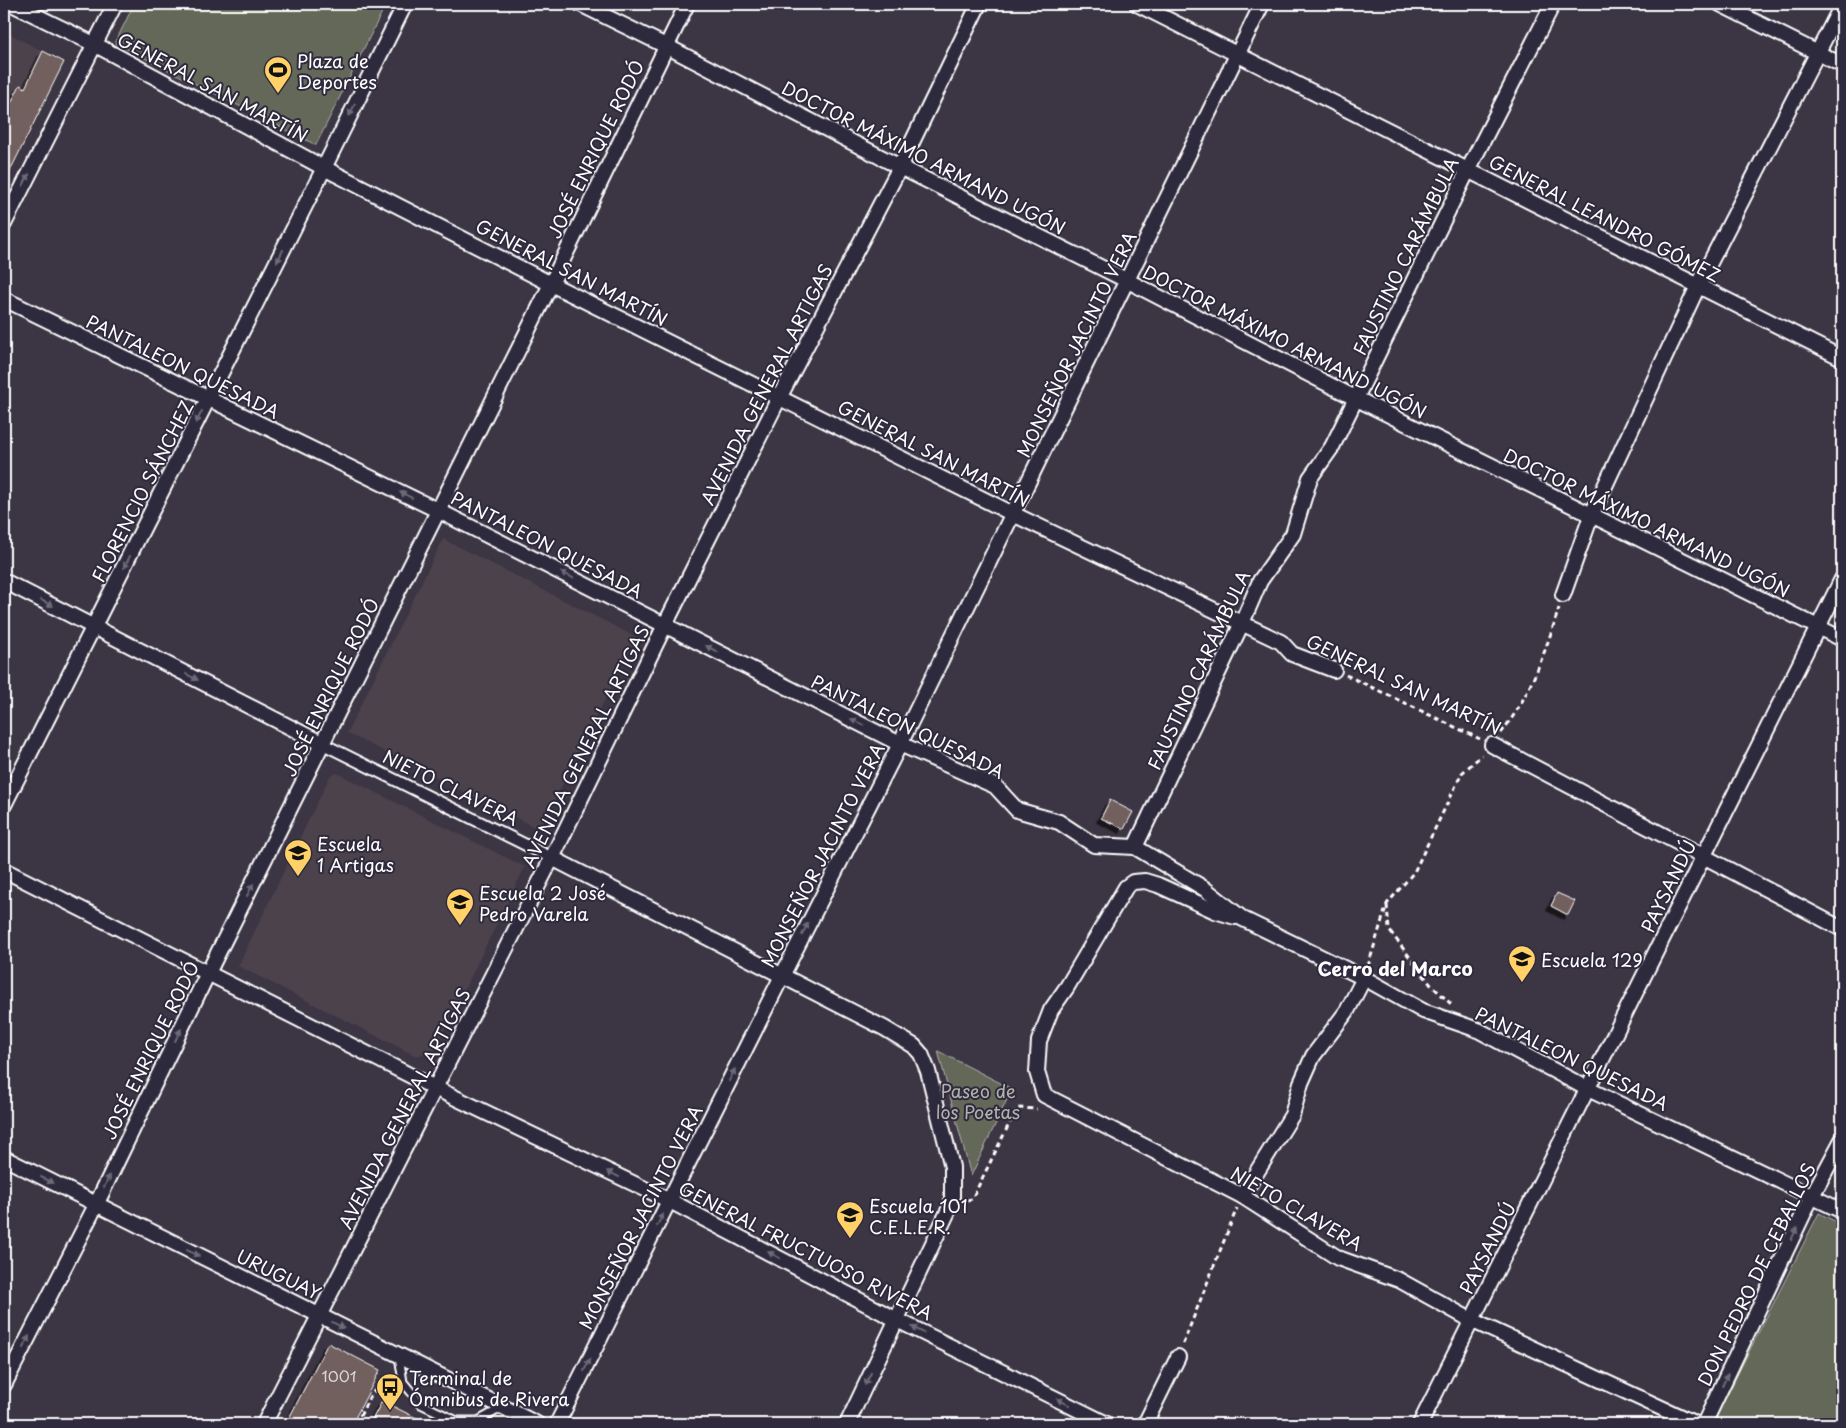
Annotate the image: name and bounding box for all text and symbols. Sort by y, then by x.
street label: GENERAL SAN MARTÍN [113,25,313,149]
place label: Plaza de Deportes [297,47,377,95]
sports icon: Plaza de Deportes [263,55,293,94]
street label: JOSÉ ENRIQUE RODÓ [540,55,650,243]
street label: DOCTOR MÁXIMO ARMAND UGÓN [777,73,1071,241]
one-way arrow [348,103,357,118]
street label: GENERAL LEANDRO GÓMEZ [1484,148,1726,288]
street label: FAUSTINO CARÁMBULA [1345,153,1465,359]
one-way arrow [21,173,30,188]
street label: GENERAL SAN MARTÍN [471,212,673,332]
street label: MONSEÑOR JACINTO VERA [1009,226,1143,462]
one-way arrow [276,249,284,263]
street label: DOCTOR MÁXIMO ARMAND UGÓN [1138,257,1432,425]
street label: AVENIDA GENERAL ARTIGAS [693,259,839,509]
street label: PANTALEON QUESADA [82,307,284,425]
street label: GENERAL SAN MARTÍN [833,393,1035,513]
street label: FLORENCIO SÁNCHEZ [84,395,200,587]
one-way arrow [195,410,203,424]
street label: DOCTOR MÁXIMO ARMAND UGÓN [1499,441,1795,603]
street label: PANTALEON QUESADA [446,484,648,604]
one-way arrow [399,491,413,499]
one-way arrow [123,555,131,569]
street label: FAUSTINO CARÁMBULA [1140,566,1256,774]
one-way arrow [559,571,574,579]
street label: JOSÉ ENRIQUE RODÓ [275,593,385,781]
one-way arrow [40,599,54,607]
street label: AVENIDA GENERAL ARTIGAS [514,620,656,872]
street label: GENERAL SAN MARTÍN [1302,627,1506,741]
one-way arrow [705,644,719,652]
street label: PANTALEON QUESADA [807,667,1009,785]
one-way arrow [184,673,199,681]
one-way arrow [850,718,864,726]
street label: MONSEÑOR JACINTO VERA [754,738,890,972]
street label: NIETO CLAVERA [379,742,523,832]
place label: Escuela 1 Artigas [317,830,394,878]
street label: PAYSANDÚ [1634,835,1702,937]
school or university icon: Escuela 1 Artigas [283,838,313,877]
place label: Escuela 2 José Pedro Varela [479,879,606,927]
one-way arrow [246,882,254,897]
school or university icon: Escuela 2 José Pedro Varela [445,887,475,926]
one-way arrow [801,922,809,937]
school or university icon: Escuela 129 [1507,944,1537,983]
place label: Escuela 129 [1541,946,1643,973]
district label: Cerro del Marco [1317,954,1473,982]
street label: JOSÉ ENRIQUE RODÓ [95,956,205,1144]
street label: AVENIDA GENERAL ARTIGAS [331,983,477,1233]
street label: PANTALEON QUESADA [1471,999,1673,1117]
one-way arrow [174,1028,182,1042]
one-way arrow [728,1067,736,1082]
park label: Paseo de los Poetas [936,1077,1020,1125]
street label: MONSEÑOR JACINTO VERA [572,1100,708,1334]
street label: DON PEDRO DE CEBALLOS [1690,1158,1822,1390]
street label: NIETO CLAVERA [1226,1159,1368,1257]
one-way arrow [606,1169,620,1177]
one-way arrow [103,1174,111,1188]
street label: GENERAL FRUCTUOSO RIVERA [674,1174,938,1326]
one-way arrow [40,1177,54,1185]
place label: Escuela 101 C.E.L.E.R. [869,1192,968,1240]
street label: PAYSANDÚ [1452,1197,1522,1299]
school or university icon: Escuela 101 C.E.L.E.R. [835,1200,865,1239]
one-way arrow [656,1213,664,1227]
one-way arrow [1790,1226,1799,1241]
street label: URUGUAY [232,1242,326,1306]
one-way arrow [185,1249,200,1257]
one-way arrow [766,1251,781,1259]
one-way arrow [331,1321,345,1329]
one-way arrow [911,1326,925,1334]
one-way arrow [22,1335,30,1349]
one-way arrow [583,1358,591,1372]
house number: 1001 [322,1364,356,1387]
place label: Terminal de Ómnibus de Rivera [409,1364,569,1412]
bus stop icon: Terminal de Ómnibus de Rivera [375,1372,405,1411]
one-way arrow [864,1372,872,1386]
one-way arrow [1721,1373,1729,1387]
one-way arrow [1056,1398,1070,1406]

